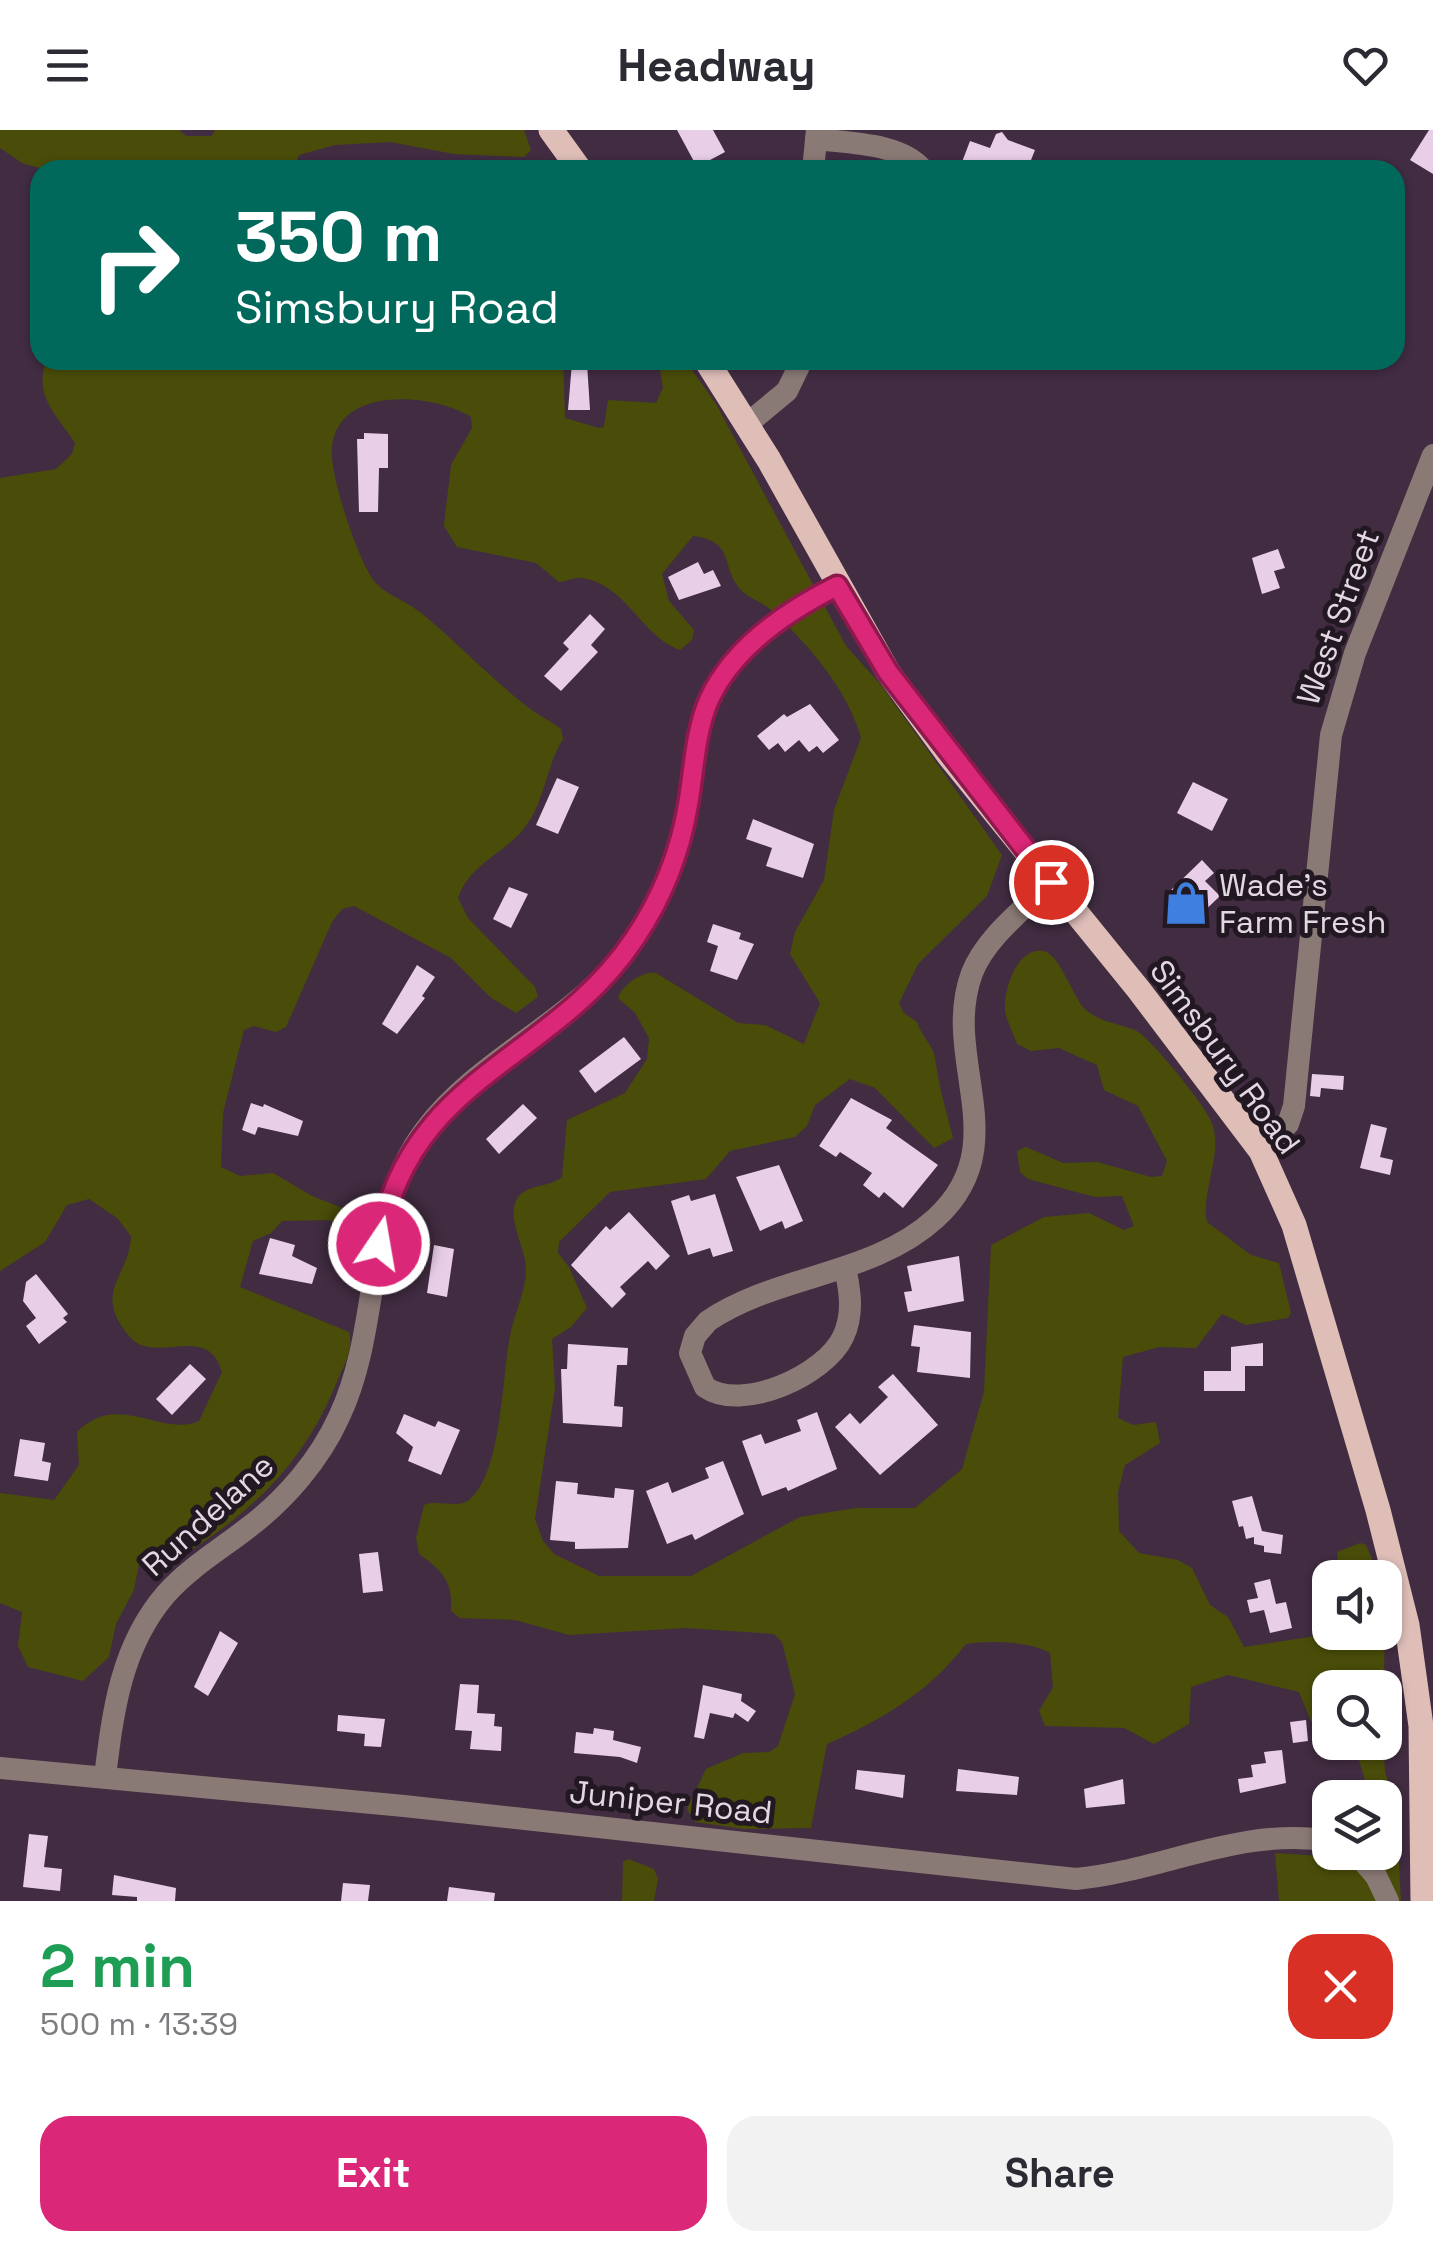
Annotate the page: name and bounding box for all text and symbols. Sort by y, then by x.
text: Headway [617,37,816,94]
icon: menu [40,38,95,93]
icon: heart [1338,38,1393,93]
text: 350 m [235,192,442,281]
icon: right [70,200,200,330]
text: Simsbury Road [235,279,559,336]
street label: West Street [1288,524,1388,710]
pin [1009,840,1094,925]
icon: arrive [1024,855,1079,910]
place label: Wade's Farm Fresh [1219,865,1386,942]
shop icon: Wade's Farm Fresh [1162,879,1210,927]
street label: Simsbury Road [1141,952,1309,1162]
position arrow [327,1192,431,1296]
street label: Rundelane [134,1445,282,1585]
map controls [1312,1560,1402,1870]
button: sound [1312,1560,1402,1650]
button: search [1312,1670,1402,1760]
street label: Juniper Road [568,1771,774,1833]
button: layers [1312,1780,1402,1870]
text: 2 min [40,1928,195,2005]
button: close [1288,1934,1393,2039]
text: 500 m · 13:39 [40,2004,238,2044]
button: Exit [40,2116,707,2231]
button: Share [727,2116,1393,2231]

